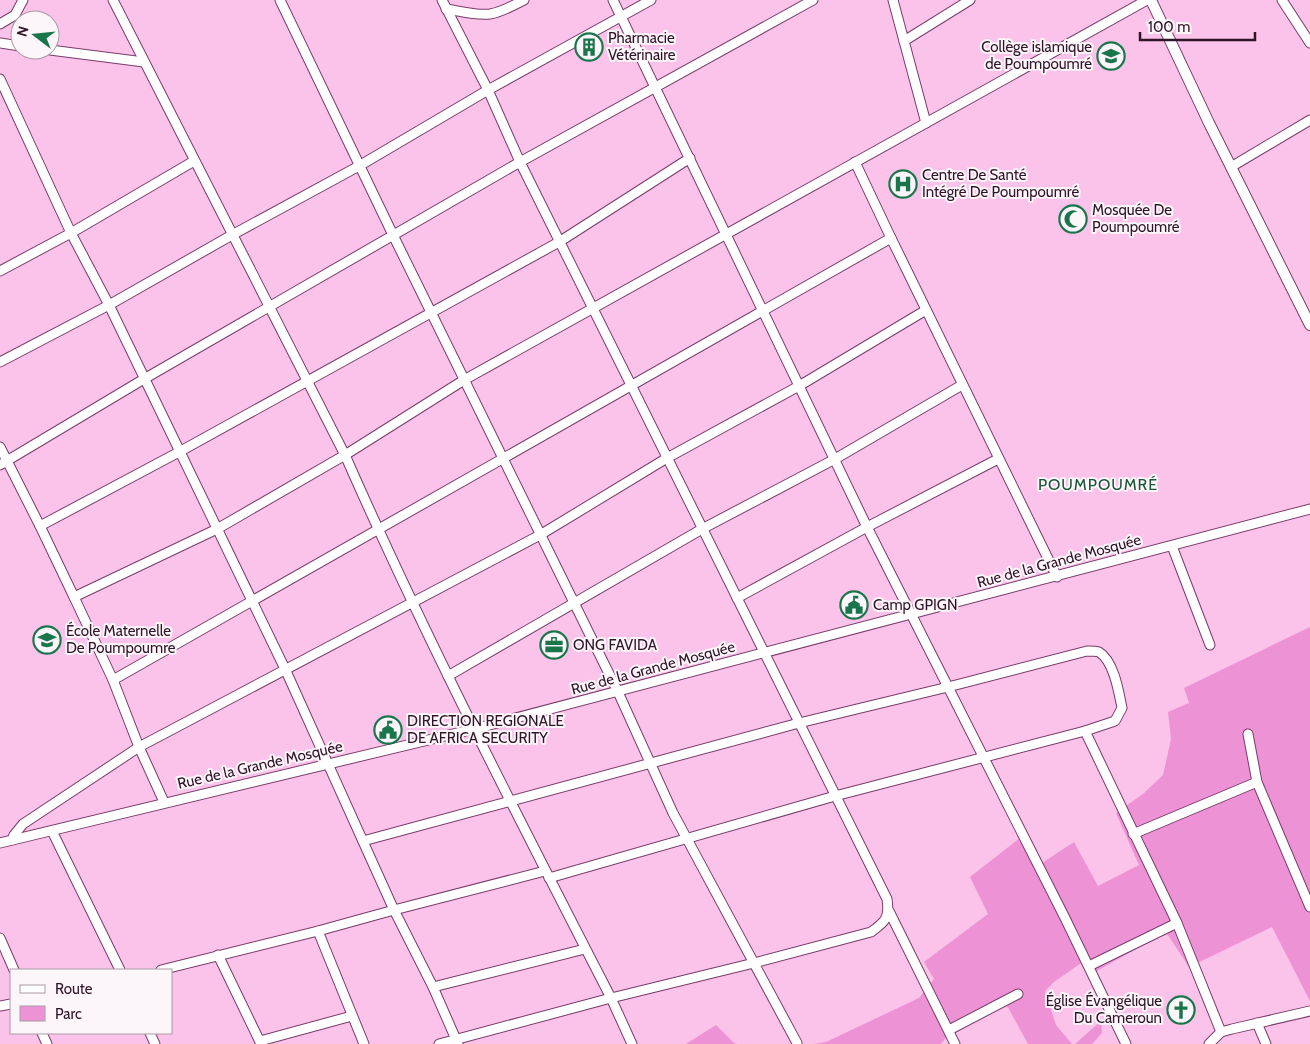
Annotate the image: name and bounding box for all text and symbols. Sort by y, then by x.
north arrow [10,10,60,60]
scale bar [1140,10,1255,42]
text: 100 m [1148,18,1190,36]
text: N [12,24,33,39]
place label: Pharmacie Vétérinaire [608,29,676,64]
building icon: Pharmacie Vétérinaire [574,32,604,62]
place label: Collège islamique de Poumpoumré [981,38,1092,73]
school or university icon: Collège islamique de Poumpoumré [1096,41,1126,71]
place label: Centre De Santé Intégré De Poumpoumré [922,166,1079,201]
hospital icon: Centre De Santé Intégré De Poumpoumré [888,169,918,199]
place label: Mosquée De Poumpoumré [1092,201,1180,236]
mosque icon: Mosquée De Poumpoumré [1058,204,1088,234]
district label: POUMPOUMRÉ [1038,475,1158,494]
street label: Rue de la Grande Mosquée [975,530,1143,592]
public building icon: Camp GPIGN [839,590,869,620]
place label: Camp GPIGN [873,596,957,614]
place label: École Maternelle De Poumpoumre [66,621,176,657]
school or university icon: École Maternelle De Poumpoumre [32,625,62,655]
office icon: ONG FAVIDA [539,630,569,660]
place label: ONG FAVIDA [573,636,658,654]
street label: Rue de la Grande Mosquée [569,637,737,699]
place label: DIRECTION REGIONALE DE AFRICA SECURITY [407,712,564,747]
public building icon: DIRECTION REGIONALE DE AFRICA SECURITY [373,715,403,745]
street label: Rue de la Grande Mosquée [176,737,345,793]
legend [10,969,172,1034]
text: Route [55,980,93,998]
place label: Église Évangélique Du Cameroun [1046,991,1162,1027]
church icon: Église Évangélique Du Cameroun [1166,995,1196,1025]
text: Parc [55,1005,82,1023]

